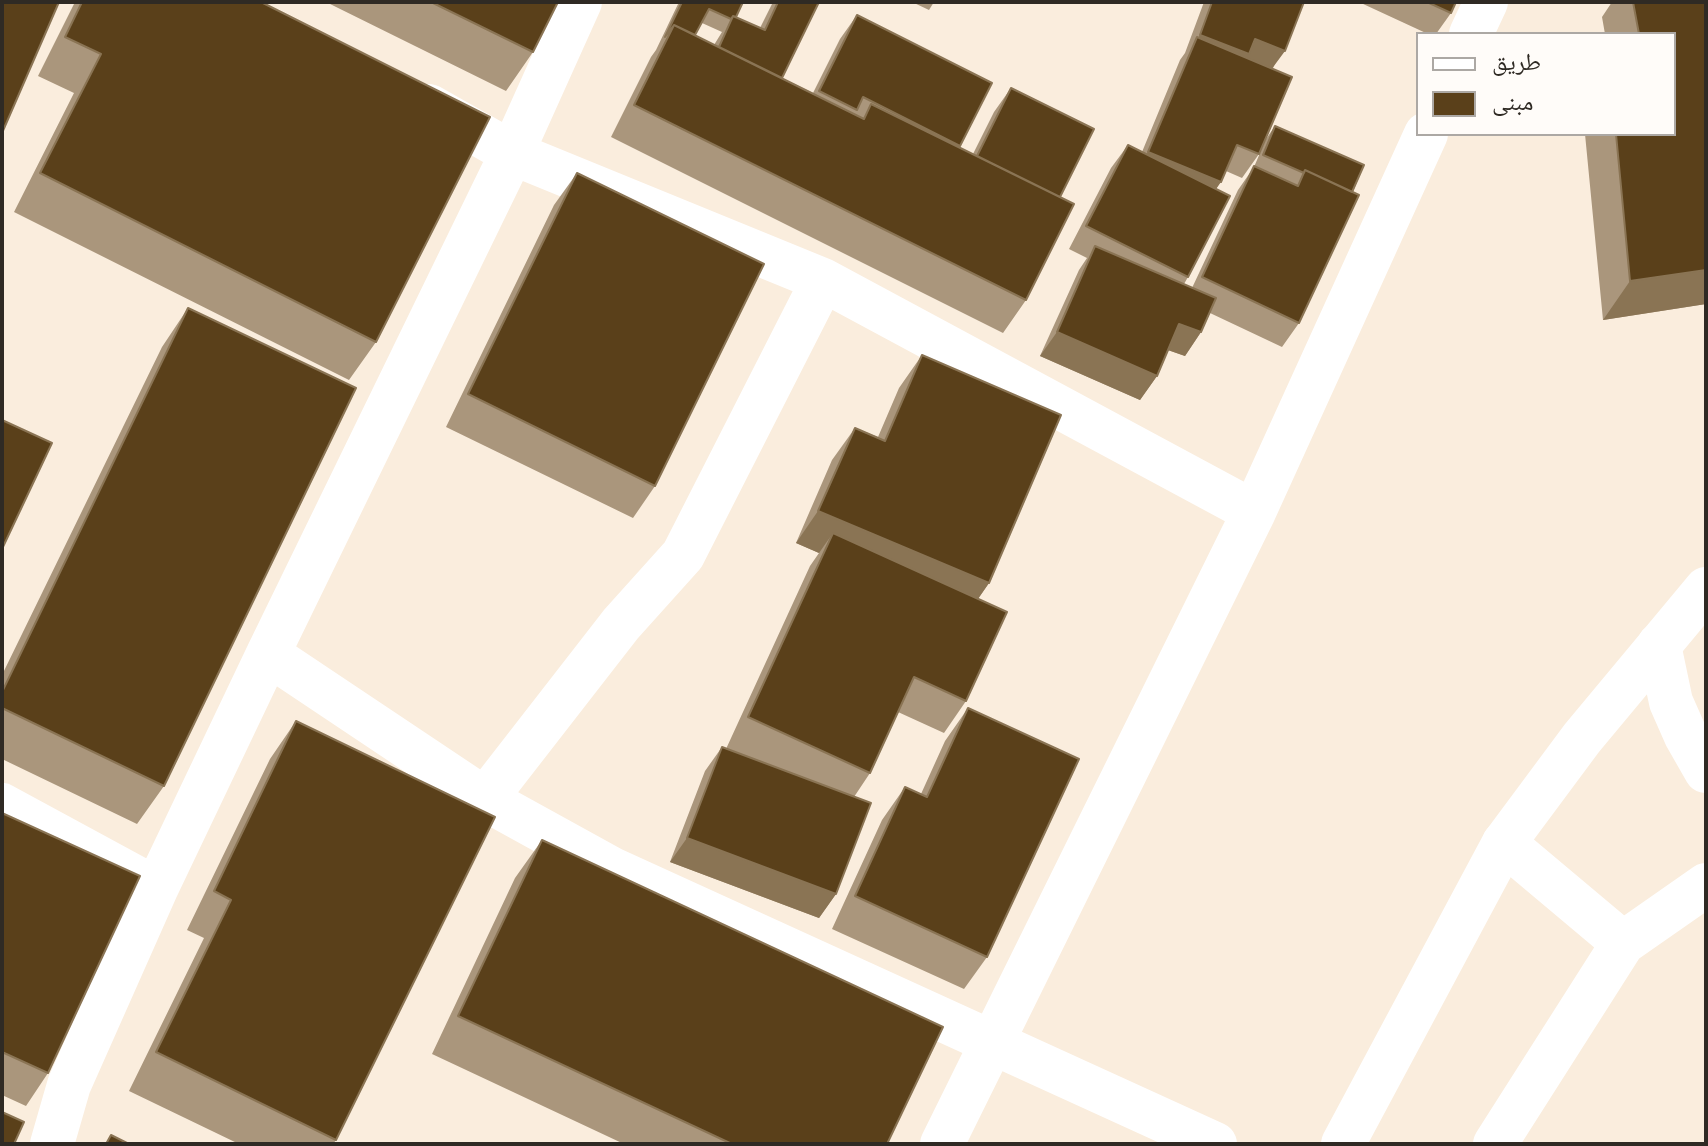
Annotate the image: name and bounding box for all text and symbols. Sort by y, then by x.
legend [1416,32,1676,136]
text: طريق [1492,46,1541,77]
text: مبنى [1492,86,1533,117]

